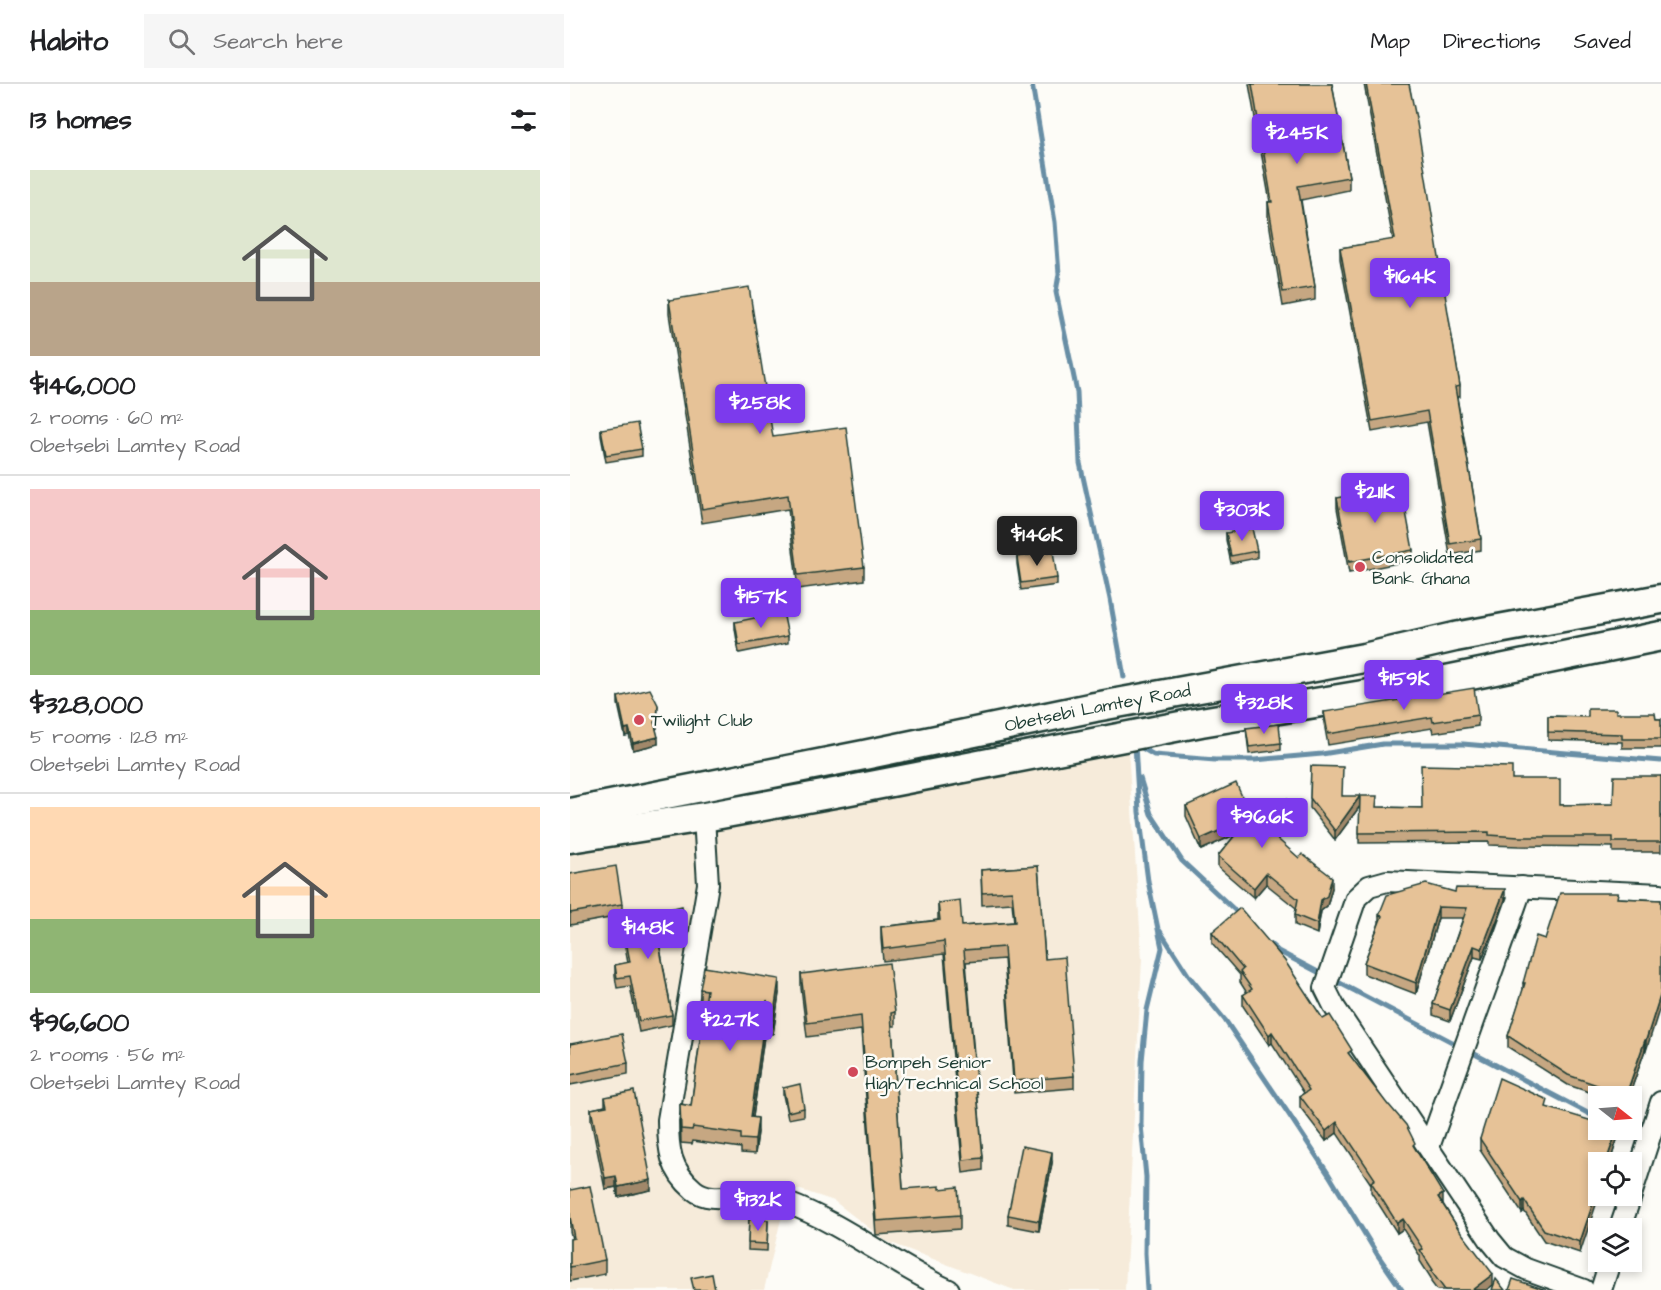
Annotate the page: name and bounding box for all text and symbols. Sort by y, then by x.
search box [144,14,564,68]
text: Habito [30,22,108,61]
icon: search [165,25,198,58]
text: Search here [213,26,343,57]
text: Map [1370,27,1410,56]
text: Directions [1443,27,1541,56]
text: Saved [1574,27,1631,56]
text: 13 homes [30,102,132,138]
icon: filters [507,104,540,137]
pin: $245K [1255,114,1339,165]
text: $245K [1266,119,1328,147]
icon: home [231,209,339,317]
pin: $164K [1368,258,1452,309]
text: $164K [1384,263,1436,291]
text: $146,000 [30,368,136,404]
pin: $258K [718,384,802,435]
text: $258K [729,389,791,417]
text: 2 rooms · 60 m² [30,404,184,432]
text: Obetsebi Lamtey Road [30,432,240,460]
pin: $211K [1333,473,1417,524]
text: $211K [1355,478,1395,506]
pin: $303K [1200,491,1284,542]
text: $303K [1214,496,1270,524]
pin: $146K [995,516,1079,567]
text: $146K [1011,521,1063,549]
icon: home [231,528,339,636]
place label: Consolidated Bank Ghana [1372,545,1473,591]
marker: Consolidated Bank Ghana [1353,560,1367,574]
pin: $157K [719,578,803,629]
text: $157K [735,583,787,611]
pin: $159K [1362,660,1446,711]
text: $159K [1378,665,1430,693]
street label: Obetsebi Lamtey Road [1002,677,1193,738]
pin: $328K [1222,684,1306,735]
text: $328,000 [30,687,143,723]
text: $328K [1235,689,1293,717]
place label: Twilight Club [651,708,753,734]
marker: Twilight Club [632,713,646,727]
text: 5 rooms · 128 m² [30,723,188,751]
text: Obetsebi Lamtey Road [30,751,240,779]
pin: $96.6K [1213,798,1311,849]
text: $96.6K [1231,803,1293,831]
icon: home [231,846,339,954]
pin: $148K [606,909,690,960]
text: $148K [622,914,674,942]
pin: $227K [688,1001,772,1052]
text: $96,600 [30,1005,129,1041]
text: $227K [701,1006,759,1034]
text: 2 rooms · 56 m² [30,1041,185,1069]
place label: Bompeh Senior High/Technical School [865,1050,1044,1097]
marker: Bompeh Senior High/Technical School [846,1065,860,1079]
text: Obetsebi Lamtey Road [30,1069,240,1097]
north arrow [1588,1086,1642,1140]
map controls [1588,1086,1642,1272]
button: locate [1588,1152,1642,1206]
pin: $132K [716,1181,800,1232]
text: $132K [734,1186,782,1214]
button: layers [1588,1218,1642,1272]

